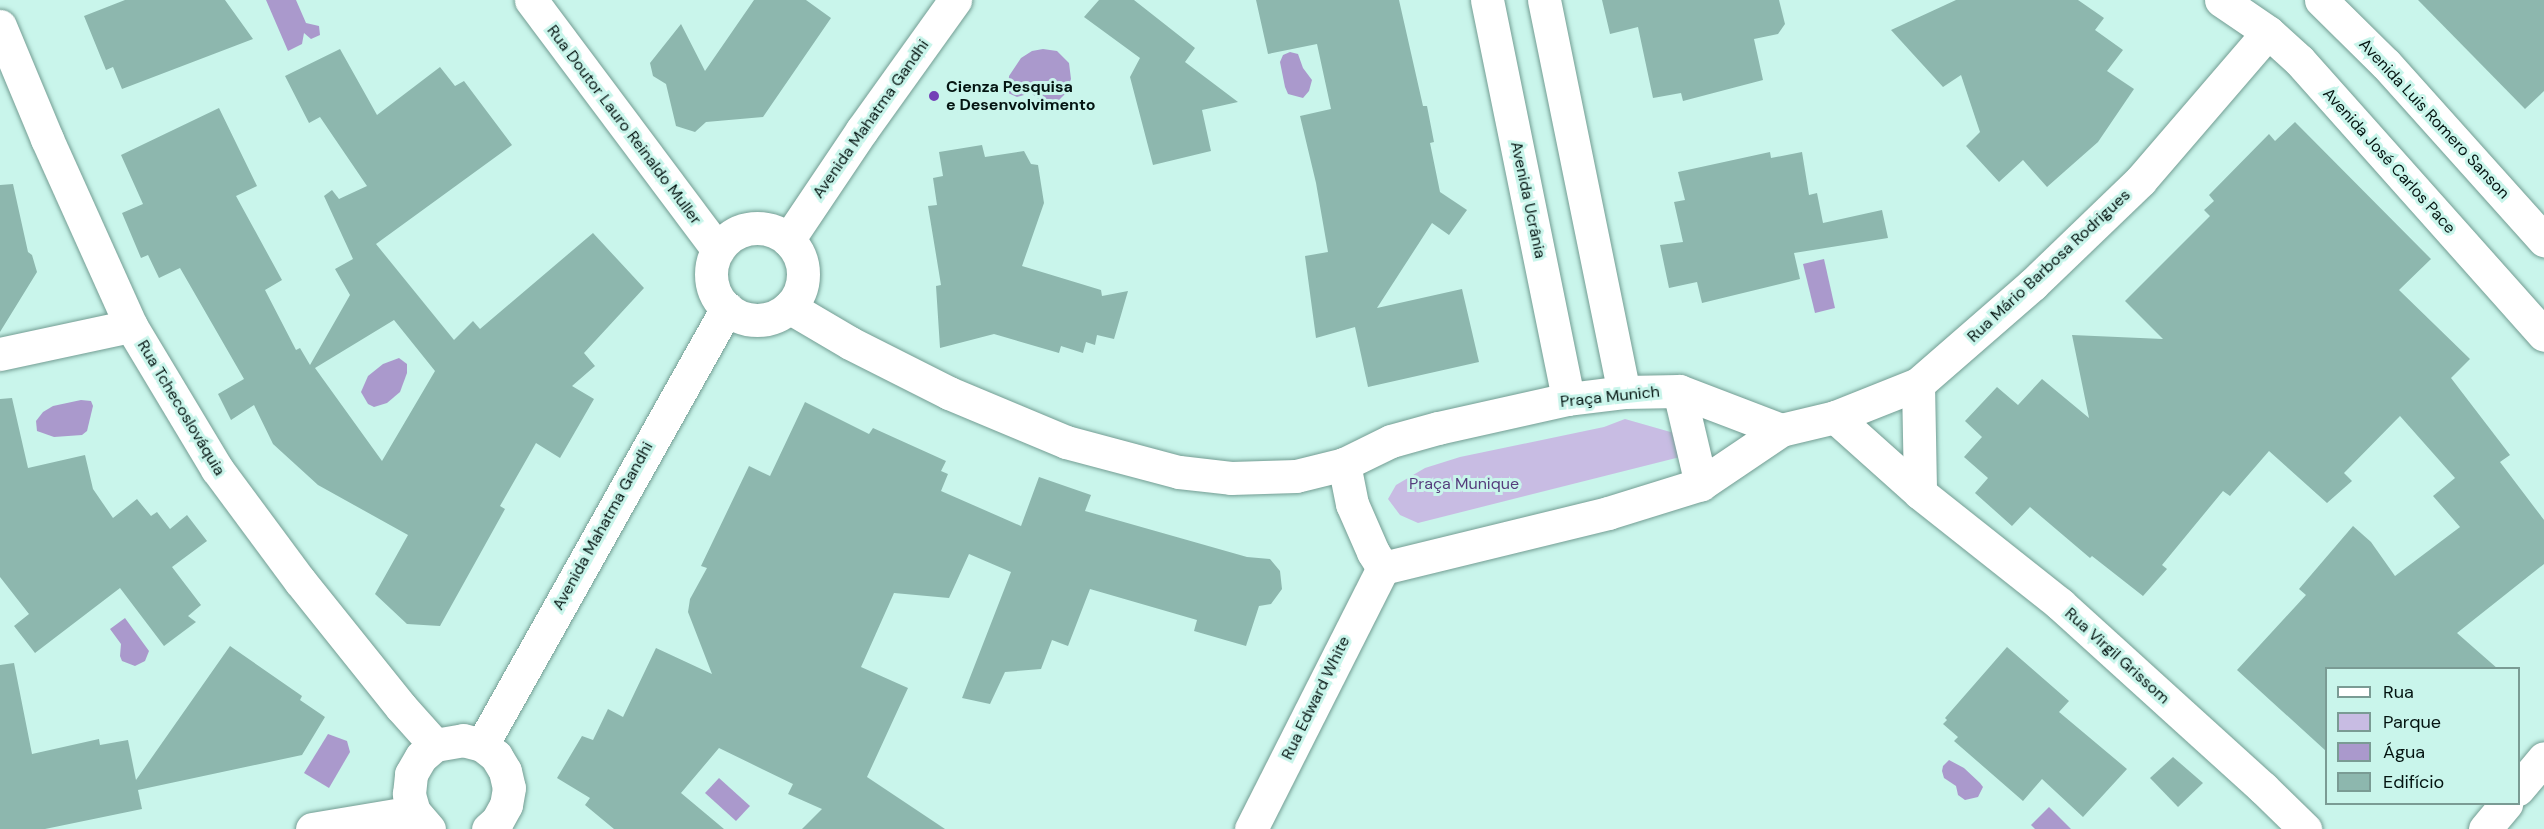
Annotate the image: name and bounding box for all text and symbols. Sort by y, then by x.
street label: Rua Doutor Lauro Reinaldo Muller [543,22,705,228]
street label: Avenida Luis Romero Sanson [2355,35,2513,203]
street label: Avenida Mahatma Gandhi [809,36,933,202]
place label: Cienza Pesquisa e Desenvolvimento [946,77,1095,115]
street label: Avenida José Carlos Pace [2319,84,2459,238]
marker: Cienza Pesquisa e Desenvolvimento [927,89,941,103]
street label: Avenida Ucrânia [1506,140,1550,260]
street label: Rua Mário Barbosa Rodrigues [1964,185,2134,347]
street label: Rua Tchecoslováquia [133,337,229,479]
street label: Praça Munich [1559,382,1661,412]
street label: Avenida Mahatma Gandhi [549,439,657,613]
park label: Praça Munique [1409,474,1519,494]
street label: Rua Virgil Grissom [2061,604,2173,708]
street label: Rua Edward White [1278,633,1354,763]
legend [2325,667,2520,805]
text: Rua [2383,680,2414,704]
text: Parque [2383,710,2441,734]
text: Água [2383,740,2425,764]
text: Edifício [2383,770,2444,794]

